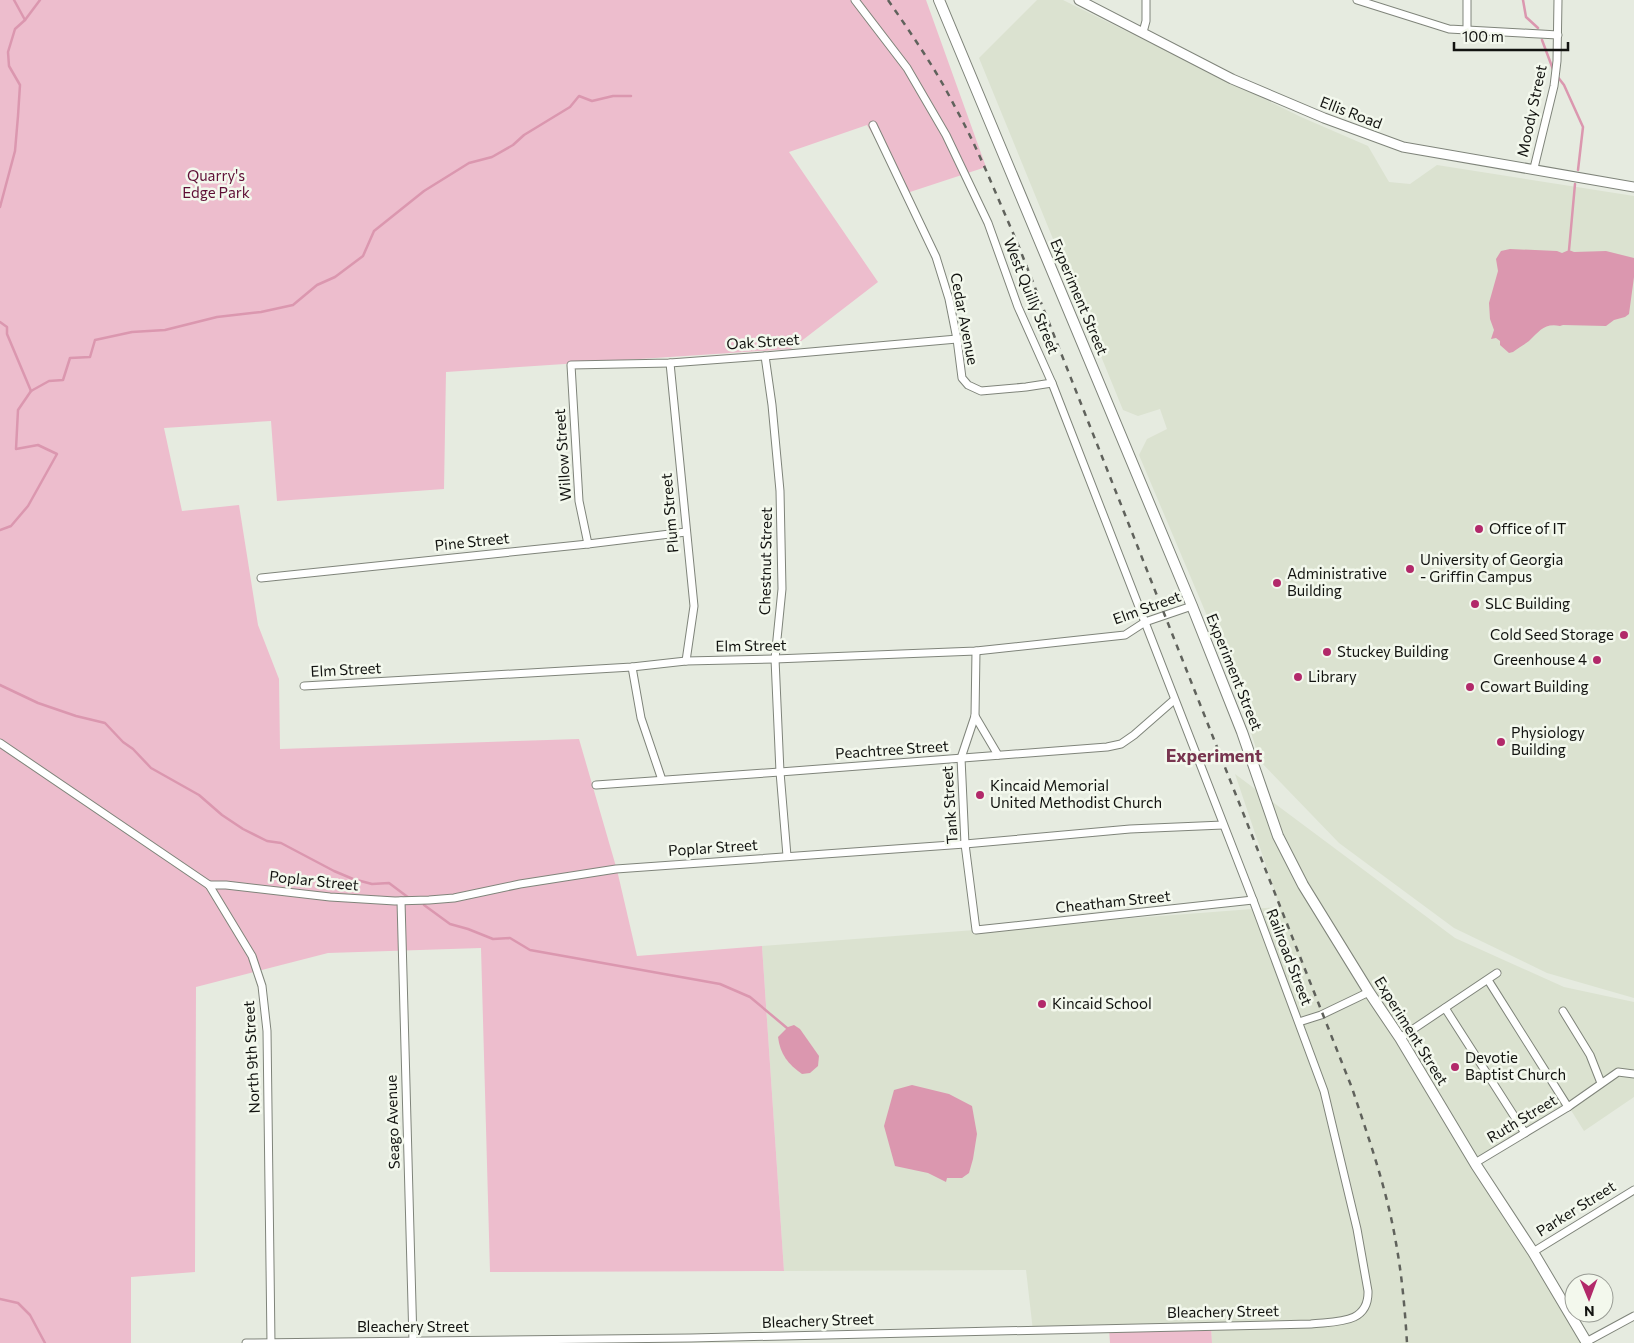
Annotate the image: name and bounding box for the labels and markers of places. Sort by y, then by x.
place label: Office of IT [1489,519,1567,537]
marker: Office of IT [1473,523,1485,535]
place label: University of Georgia - Griffin Campus [1420,550,1563,585]
marker: University of Georgia - Griffin Campus [1404,563,1416,575]
place label: Administrative Building [1287,564,1387,599]
marker: Administrative Building [1271,577,1283,589]
place label: SLC Building [1485,594,1570,612]
marker: SLC Building [1469,598,1481,610]
place label: Cold Seed Storage [1490,625,1614,643]
marker: Cold Seed Storage [1618,629,1630,641]
place label: Stuckey Building [1337,642,1449,660]
marker: Stuckey Building [1321,646,1333,658]
place label: Greenhouse 4 [1493,650,1587,668]
marker: Greenhouse 4 [1591,654,1603,666]
place label: Library [1308,667,1357,685]
marker: Library [1292,671,1304,683]
place label: Cowart Building [1480,677,1589,695]
marker: Cowart Building [1464,681,1476,693]
place label: Physiology Building [1511,723,1585,758]
marker: Physiology Building [1495,736,1507,748]
place label: Kincaid Memorial United Methodist Church [990,776,1162,811]
marker: Kincaid Memorial United Methodist Church [974,789,986,801]
place label: Kincaid School [1052,994,1152,1012]
marker: Kincaid School [1036,998,1048,1010]
place label: Devotie Baptist Church [1465,1048,1566,1083]
marker: Devotie Baptist Church [1449,1061,1461,1073]

